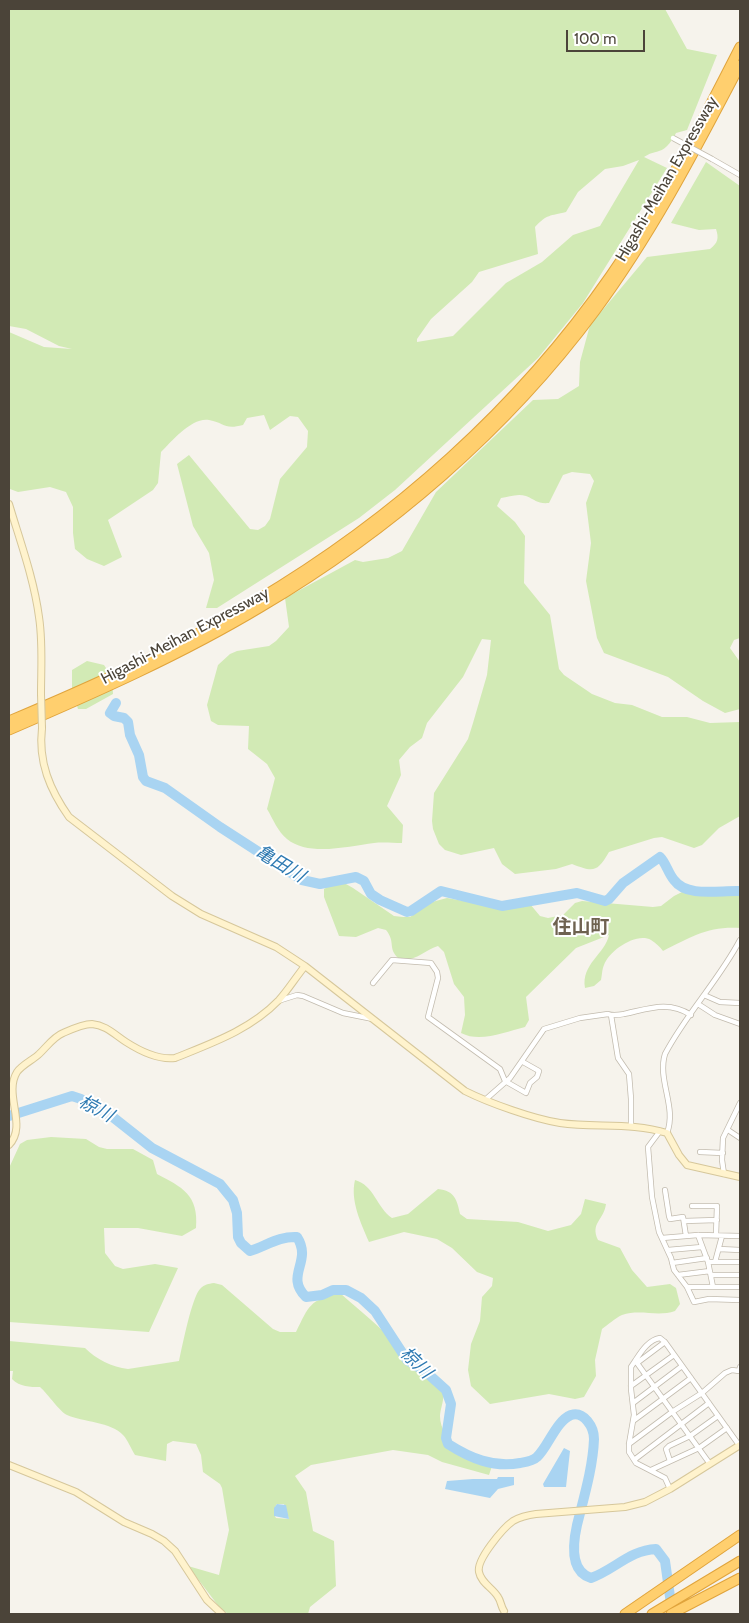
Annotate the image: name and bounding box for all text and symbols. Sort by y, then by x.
scale bar [569,20,648,52]
text: 100 m [574,30,616,48]
street label: Higashi-Meihan Expressway [612,93,722,265]
street label: Higashi-Meihan Expressway [98,583,272,689]
water label: 亀田川 [251,841,309,887]
district label: 住山町 [553,916,609,938]
water label: 椋川 [75,1091,117,1127]
water label: 椋川 [396,1343,436,1383]

